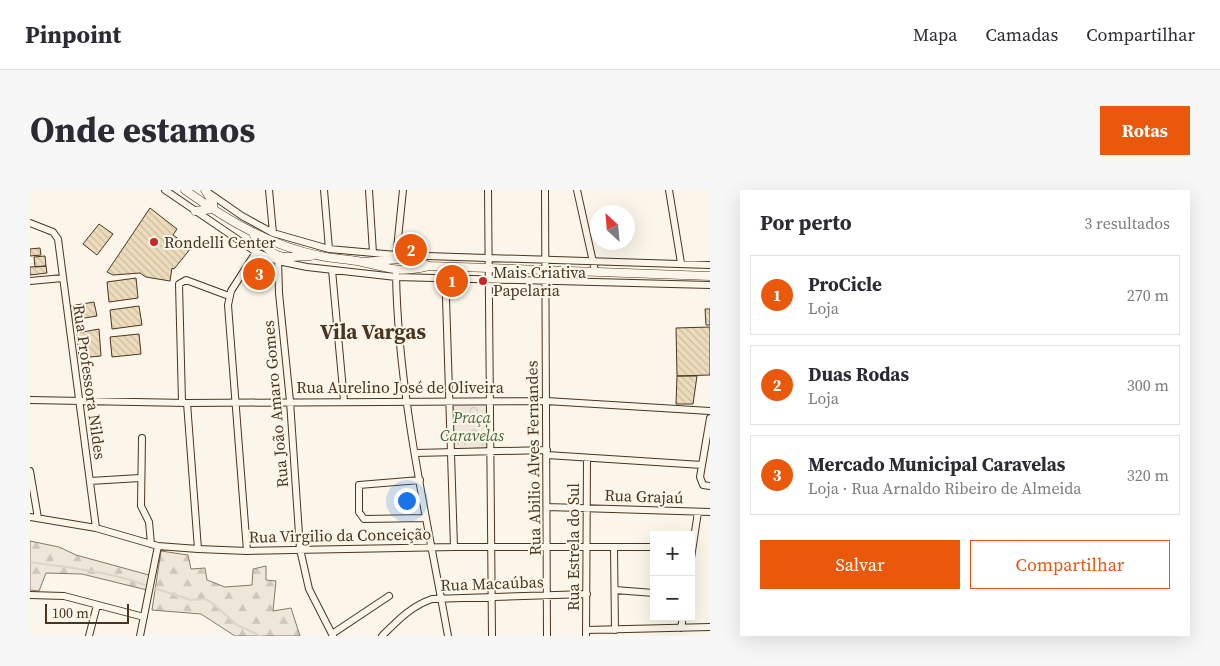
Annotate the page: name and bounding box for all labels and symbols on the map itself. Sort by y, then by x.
north arrow [590,205,635,250]
place label: Rondelli Center [164,231,276,253]
pin: 2 [395,231,427,269]
marker: Rondelli Center [148,236,160,248]
pin: 3 [243,255,275,293]
place label: Mais Criativa Papelaria [493,261,587,301]
pin: 1 [436,262,468,300]
marker: Mais Criativa Papelaria [477,275,489,287]
street label: Rua Professora Nildes [68,303,112,461]
district label: Vila Vargas [320,317,426,346]
street label: Rua João Amaro Gomes [257,319,293,489]
street label: Rua Abilio Alves Fernandes [520,360,546,556]
street label: Rua Aurelino José de Oliveira [296,376,505,398]
park label: Praça Caravelas [440,406,504,446]
street label: Rua Estrela do Sul [562,483,584,611]
street label: Rua Grajaú [604,484,684,508]
your location [394,488,420,514]
street label: Rua Virgilio da Conceição [249,522,432,548]
street label: Rua Macaúbas [440,570,544,596]
scale bar [45,601,129,624]

